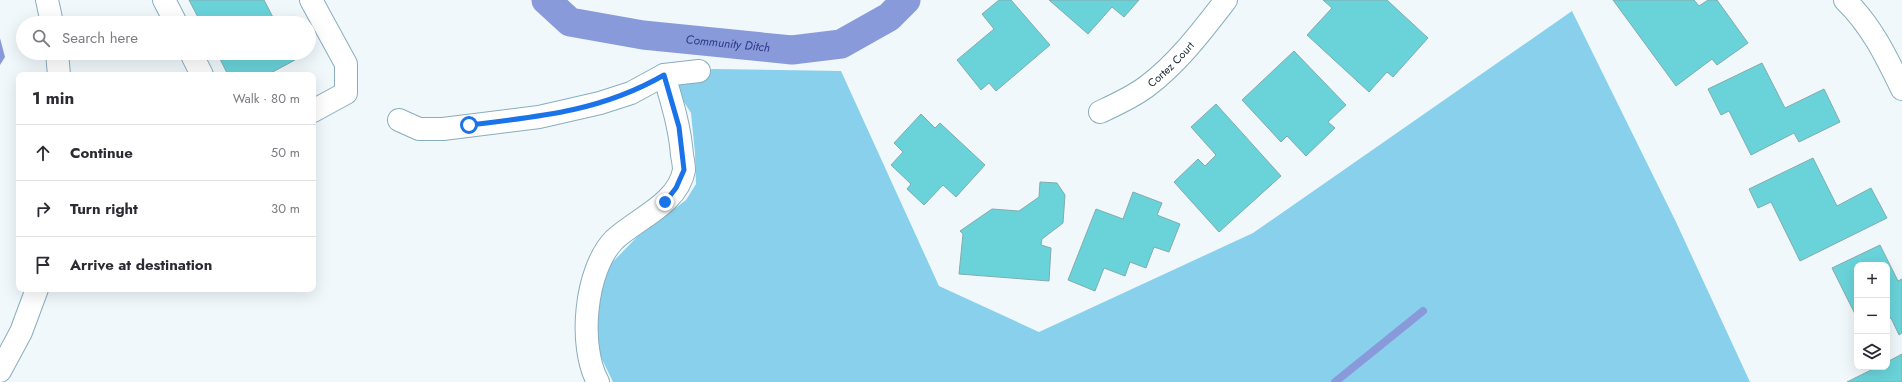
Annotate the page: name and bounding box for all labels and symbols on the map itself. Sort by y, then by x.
water label: Community Ditch [685,30,771,57]
street label: Cortez Court [1144,38,1198,91]
route start [460,116,478,134]
route end [656,193,674,211]

